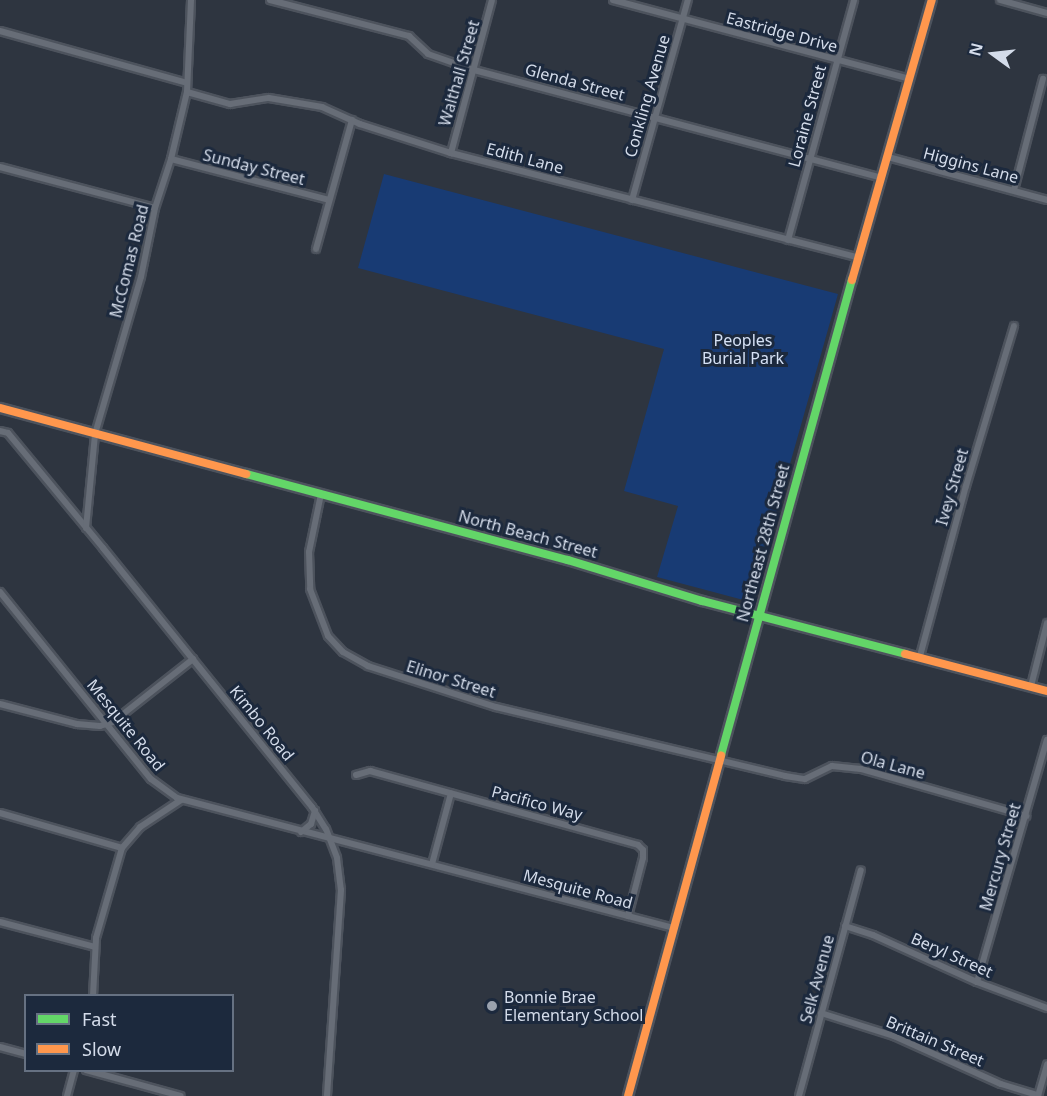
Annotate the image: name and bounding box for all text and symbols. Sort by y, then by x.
street label: Eastridge Drive [724,8,840,56]
street label: Walthall Street [435,18,483,128]
north arrow [963,24,1023,84]
street label: Conkling Avenue [620,33,674,159]
text: N [963,40,988,58]
street label: Glenda Street [523,59,627,105]
street label: Loraine Street [784,63,830,169]
street label: Edith Lane [484,139,566,177]
street label: Higgins Lane [921,143,1021,187]
street label: Sunday Street [201,145,307,189]
street label: McComas Road [106,202,152,320]
park label: Peoples Burial Park [702,330,784,368]
street label: Ivey Street [932,446,972,528]
street label: Northeast 28th Street [733,462,793,624]
street label: North Beach Street [456,506,600,562]
street label: Elinor Street [404,656,498,702]
street label: Mesquite Road [83,675,169,775]
street label: Kimbo Road [226,682,298,764]
street label: Ola Lane [859,747,927,783]
street label: Pacifico Way [489,782,585,824]
street label: Mercury Street [975,801,1025,913]
street label: Mesquite Road [521,865,635,913]
street label: Beryl Street [908,929,996,981]
street label: Selk Avenue [796,933,838,1025]
place label: Bonnie Brae Elementary School [504,987,643,1025]
legend [24,994,234,1072]
marker: Bonnie Brae Elementary School [485,999,499,1013]
text: Fast [82,1007,117,1031]
street label: Brittain Street [883,1012,987,1070]
text: Slow [82,1037,121,1061]

